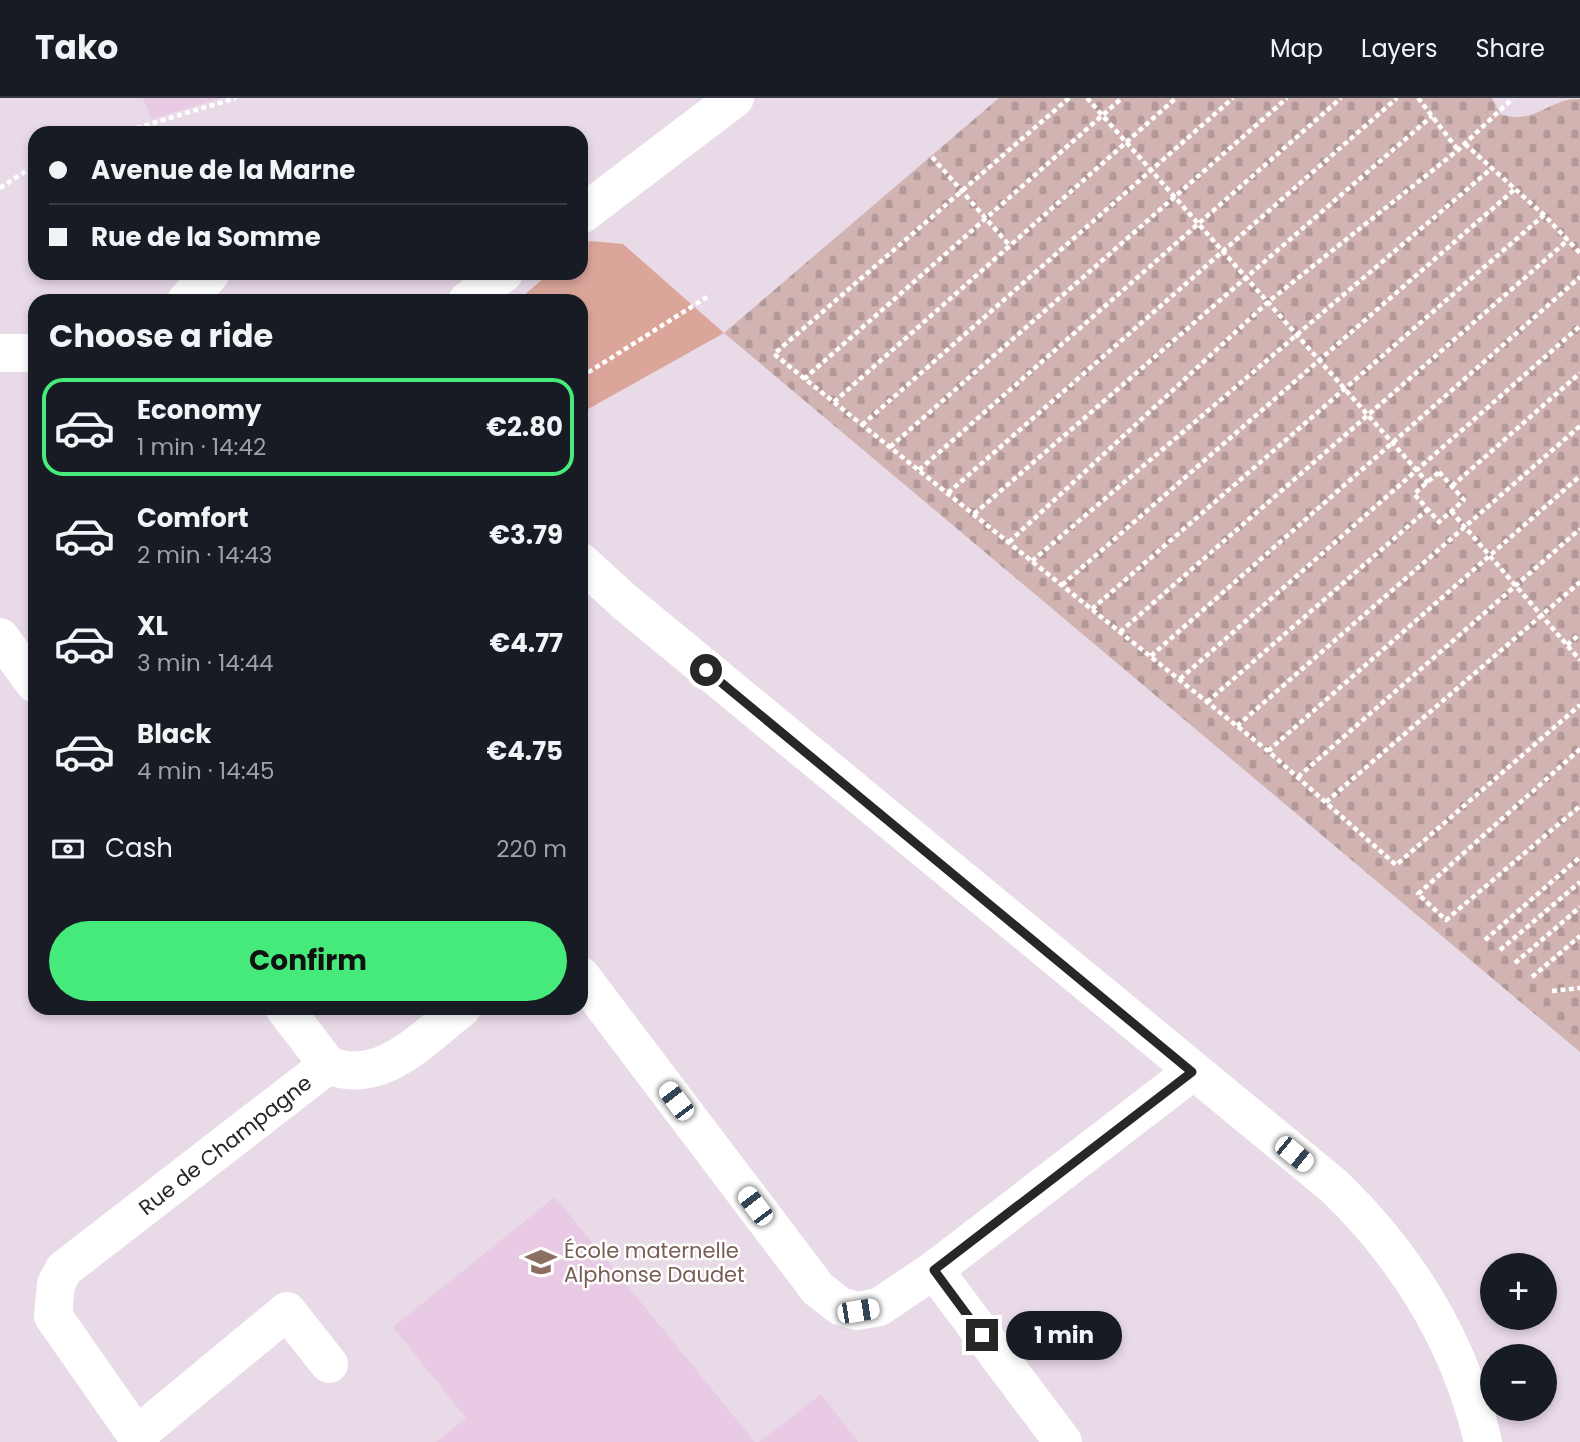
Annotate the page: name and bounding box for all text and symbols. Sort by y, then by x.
text: Tako [35,24,118,71]
text: Map [1270,32,1323,65]
text: Layers [1361,32,1437,65]
text: Share [1475,32,1545,65]
text: Avenue de la Marne [91,152,355,188]
text: Rue de la Somme [91,219,321,255]
text: Choose a ride [49,313,273,358]
text: Economy [137,392,261,428]
icon: car [53,396,116,459]
text: €2.80 [486,409,563,445]
text: 1 min · 14:42 [137,431,266,463]
text: Comfort [137,500,249,536]
icon: car [53,504,116,567]
text: €3.79 [489,517,563,553]
text: 2 min · 14:43 [137,539,272,571]
text: XL [137,608,168,644]
icon: car [53,612,116,675]
text: €4.77 [490,625,563,661]
text: 3 min · 14:44 [137,647,274,679]
route start [690,654,722,686]
text: Black [137,716,211,752]
icon: car [53,720,116,783]
text: €4.75 [487,733,563,769]
text: 4 min · 14:45 [137,755,274,787]
icon: cash [49,830,87,868]
text: Cash [105,830,173,866]
text: 220 m [496,833,567,865]
button: Confirm [49,921,567,1001]
street label: Rue de Champagne [132,1068,318,1222]
car [655,1078,698,1124]
car [1272,1133,1317,1175]
car [734,1183,777,1229]
place label: École maternelle Alphonse Daudet [564,1236,745,1289]
school or university icon: École maternelle Alphonse Daudet [524,1245,558,1279]
map controls [1480,1253,1557,1421]
button: + [1480,1253,1557,1330]
car [836,1297,881,1325]
callout: 1 min [1006,1310,1122,1360]
route end [966,1319,998,1351]
text: 1 min [1034,1319,1094,1351]
button: − [1480,1344,1557,1421]

